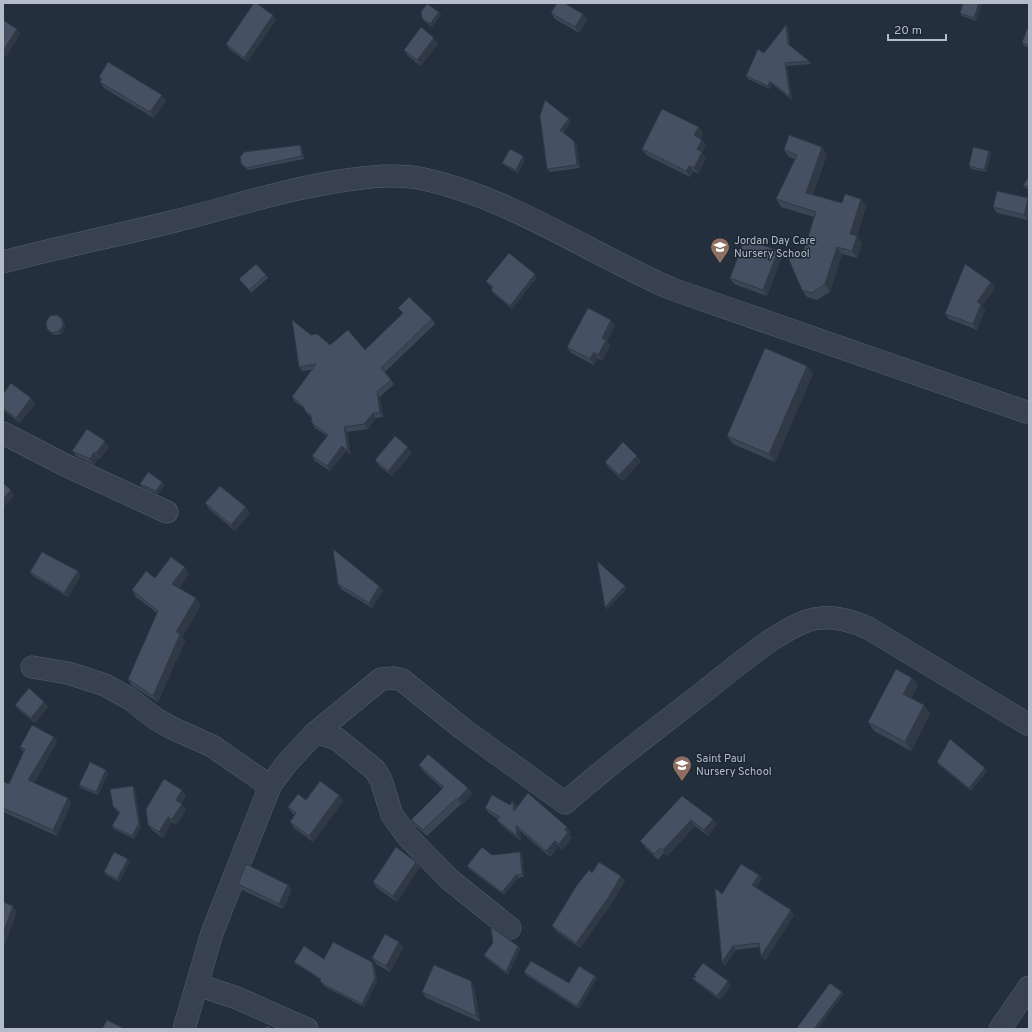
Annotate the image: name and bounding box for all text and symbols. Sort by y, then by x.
scale bar [888,16,946,42]
text: 20 m [894,23,922,39]
place label: Jordan Day Care Nursery School [734,234,816,261]
school or university icon: Jordan Day Care Nursery School [709,236,731,264]
place label: Saint Paul Nursery School [696,752,772,779]
school or university icon: Saint Paul Nursery School [671,754,693,782]

